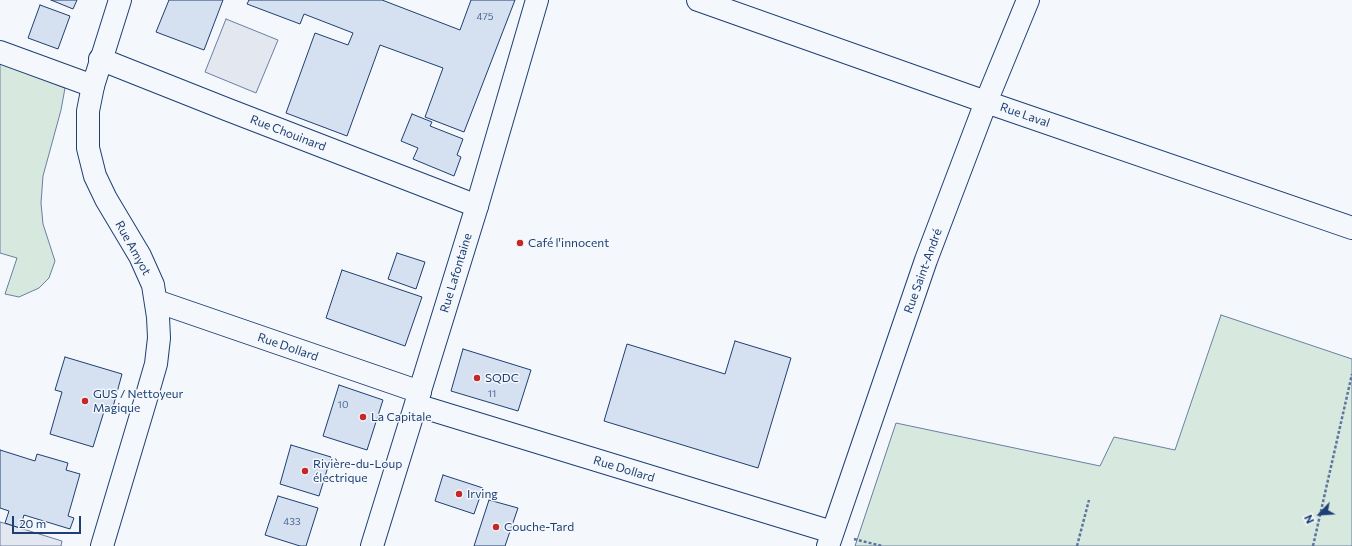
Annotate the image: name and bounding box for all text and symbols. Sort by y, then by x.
house number: 475 [477,11,493,23]
street label: Rue Laval [998,100,1052,130]
street label: Rue Chouinard [248,112,328,154]
street label: Rue Amyot [112,218,154,278]
street label: Rue Saint-André [901,227,945,315]
street label: Rue Lafontaine [437,231,475,315]
place label: Café l'innocent [528,236,609,250]
marker: Café l'innocent [515,238,525,248]
street label: Rue Dollard [256,330,320,364]
place label: SQDC [485,371,519,385]
marker: SQDC [472,373,482,383]
place label: GUS / Nettoyeur Magique [93,387,183,415]
house number: 11 [488,388,496,400]
marker: GUS / Nettoyeur Magique [80,396,90,406]
house number: 10 [338,399,348,411]
place label: La Capitale [371,410,432,424]
marker: La Capitale [358,412,368,422]
street label: Rue Dollard [592,453,656,485]
place label: Rivière-du-Loup électrique [313,457,402,485]
marker: Rivière-du-Loup électrique [300,466,310,476]
place label: Irving [467,487,498,501]
marker: Irving [454,489,464,499]
north arrow [1300,494,1340,534]
scale bar [14,508,83,534]
text: N [1301,513,1316,526]
text: 20 m [19,516,46,530]
house number: 433 [283,516,301,528]
place label: Couche-Tard [504,520,574,534]
marker: Couche-Tard [491,522,501,532]

